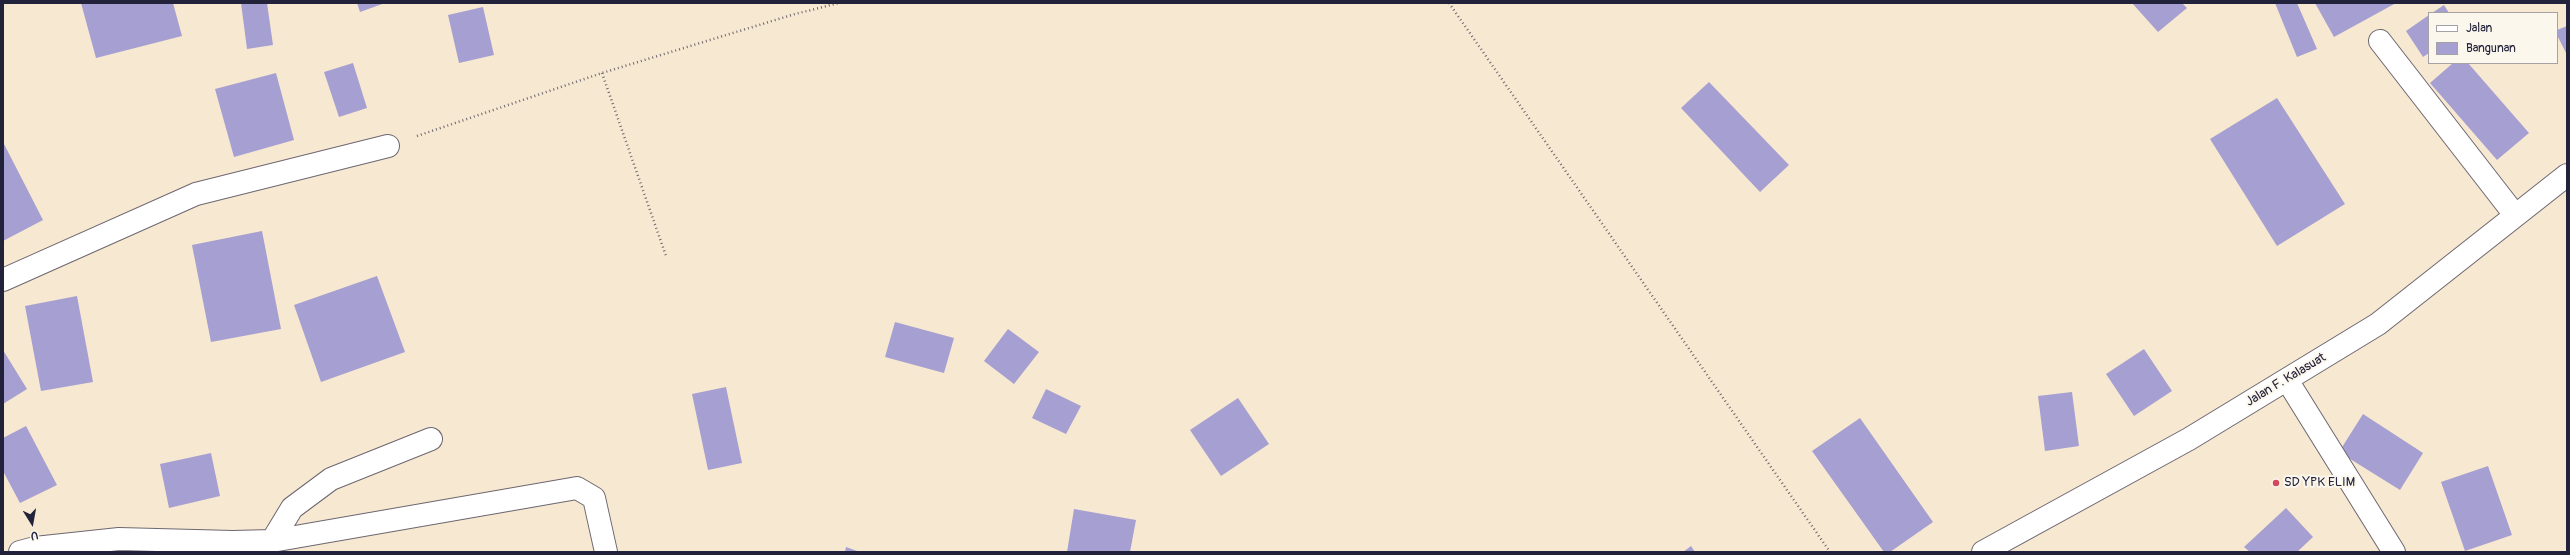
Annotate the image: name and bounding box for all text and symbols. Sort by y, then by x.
legend [2428,12,2558,64]
text: Jalan [2466,21,2492,36]
text: Bangunan [2466,41,2516,56]
street label: Jalan F. Kalasuat [2243,350,2329,410]
place label: SD YPK ELIM [2284,475,2355,491]
marker: SD YPK ELIM [2271,478,2281,488]
north arrow [12,503,52,543]
text: U [30,528,39,542]

